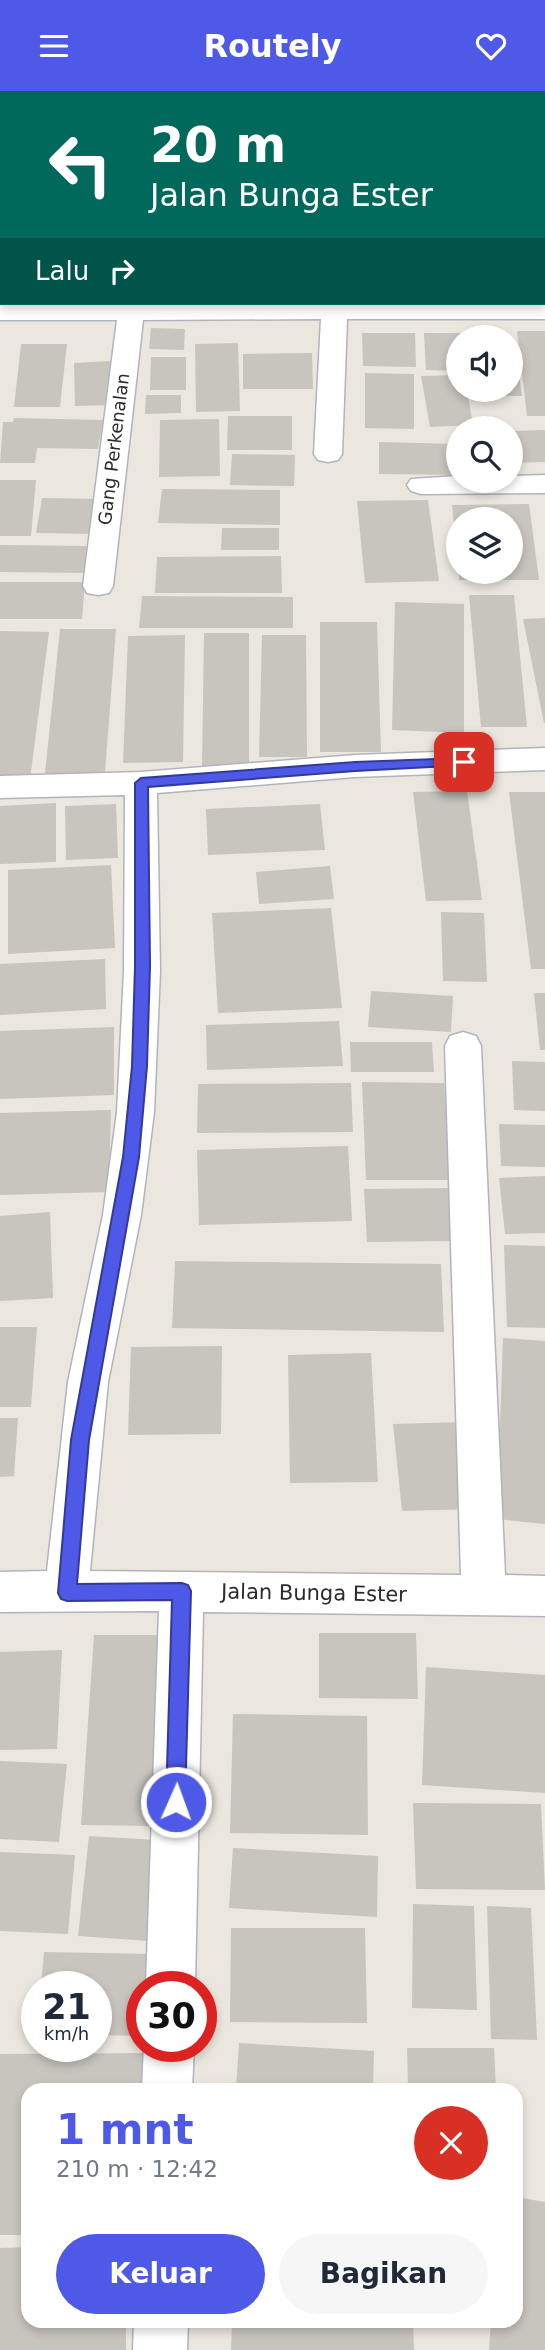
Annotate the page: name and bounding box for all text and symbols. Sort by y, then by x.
icon: menu [35,27,73,65]
text: Routely [203,27,342,65]
icon: heart [472,27,510,65]
text: 20 m [150,117,286,174]
icon: left [35,119,126,210]
text: Jalan Bunga Ester [150,176,433,214]
icon: right [103,252,141,290]
text: Lalu [35,256,89,286]
map controls [446,325,523,584]
button: sound [446,325,523,402]
street label: Gang Perkenalan [94,372,133,526]
button: search [446,416,523,493]
button: layers [446,507,523,584]
pin [434,732,494,792]
icon: arrive [445,743,483,781]
street label: Jalan Bunga Ester [219,1579,407,1607]
position arrow [139,1765,213,1839]
speed limit sign: 30 [126,1971,217,2062]
text: 21 [42,1987,91,2027]
text: km/h [44,2023,89,2044]
text: 1 mnt [56,2105,194,2154]
button: close [414,2106,488,2180]
text: 210 m · 12:42 [56,2156,218,2182]
button: Keluar [56,2234,265,2314]
button: Bagikan [279,2234,488,2314]

